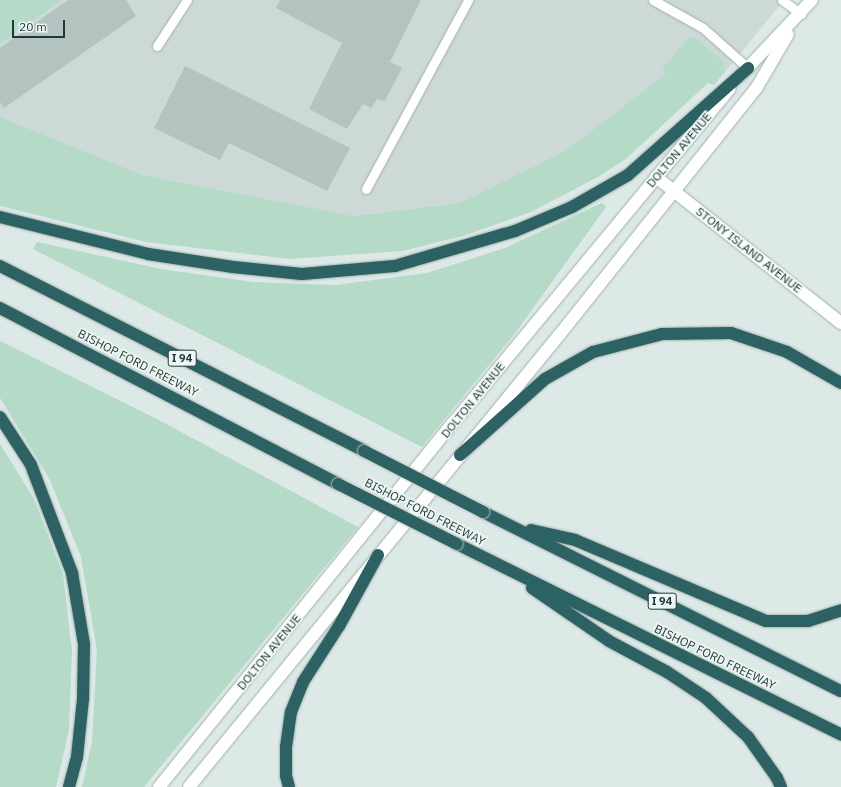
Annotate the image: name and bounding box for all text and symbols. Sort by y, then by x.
scale bar [14,12,67,38]
text: 20 m [19,19,47,34]
street label: DOLTON AVENUE [644,110,714,190]
street label: STONY ISLAND AVENUE [693,204,805,296]
street label: BISHOP FORD FREEWAY [75,326,201,400]
road number: I 94 [167,349,197,367]
street label: DOLTON AVENUE [438,359,508,441]
street label: BISHOP FORD FREEWAY [362,475,488,549]
road number: I 94 [647,592,677,610]
street label: DOLTON AVENUE [234,611,304,693]
street label: BISHOP FORD FREEWAY [652,621,778,693]

